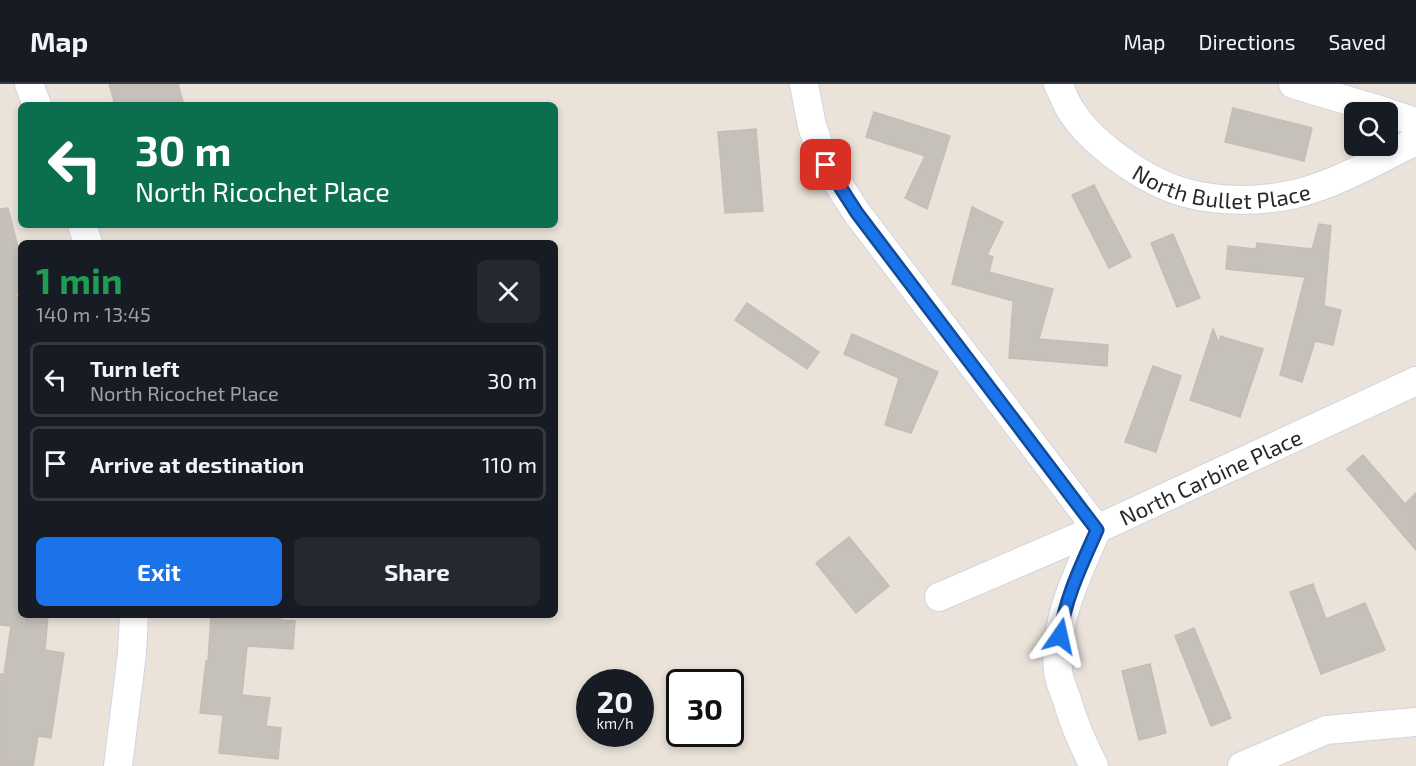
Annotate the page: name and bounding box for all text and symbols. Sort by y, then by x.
text: Map [30,24,88,58]
text: Map [1123,29,1166,54]
text: Directions [1199,29,1295,54]
text: Saved [1328,29,1386,54]
map controls [1344,102,1398,156]
button: search [1344,102,1398,156]
text: 30 m [135,124,231,174]
icon: left [36,126,114,204]
pin [800,139,851,190]
icon: arrive [809,148,842,181]
street label: North Bullet Place [1129,158,1313,213]
text: North Ricochet Place [135,175,390,207]
text: 1 min [36,258,123,301]
button: close [477,260,540,323]
text: 140 m · 13:45 [36,302,151,326]
text: Turn left [90,355,179,381]
icon: left [39,363,72,396]
text: 30 m [487,367,537,393]
text: North Ricochet Place [90,381,279,405]
street label: North Carbine Place [1115,423,1306,530]
icon: arrive [39,447,72,480]
text: Arrive at destination [90,451,304,477]
text: 110 m [482,451,537,477]
button: Exit [36,537,282,606]
button: Share [294,537,540,606]
position arrow [1028,604,1092,668]
speed limit sign: 30 [666,669,744,747]
text: 20 [597,683,633,719]
text: km/h [596,714,634,732]

